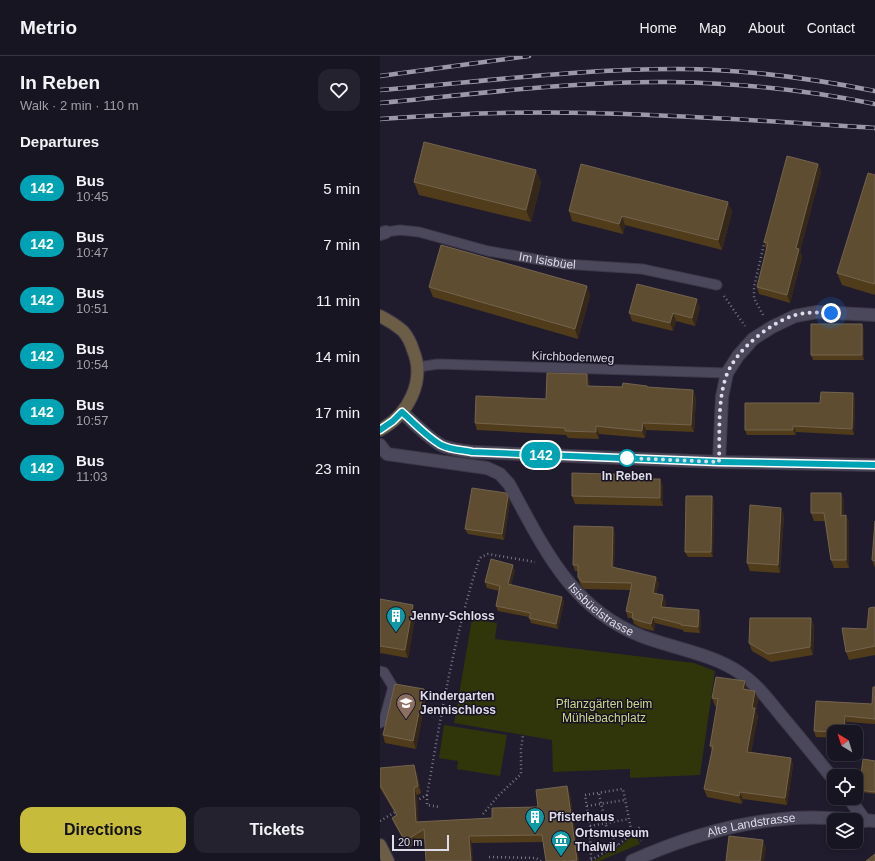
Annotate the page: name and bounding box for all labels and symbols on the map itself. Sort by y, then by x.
street label: Im Isisbüel [518,249,576,272]
your location [821,303,841,323]
street label: Kirchbodenweg [531,349,615,365]
line badge: 142 [518,442,564,468]
marker: In Reben [618,449,636,467]
place label: In Reben [602,469,652,483]
street label: Isisbüelstrasse [565,580,636,639]
building icon: Jenny-Schloss [385,605,407,633]
place label: Jenny-Schloss [410,609,495,623]
place label: Kindergarten Jennischloss [420,689,496,717]
school or university icon: Kindergarten Jennischloss [395,692,417,720]
park label: Pflanzgärten beim Mühlebachplatz [556,697,652,725]
north arrow [827,725,863,761]
building icon: Pfisterhaus [524,806,546,834]
place label: Pfisterhaus [549,810,615,824]
street label: Alte Landstrasse [705,811,796,840]
place label: Ortsmuseum Thalwil [575,826,649,854]
museum icon: Ortsmuseum Thalwil [550,829,572,857]
scale bar [392,833,449,852]

